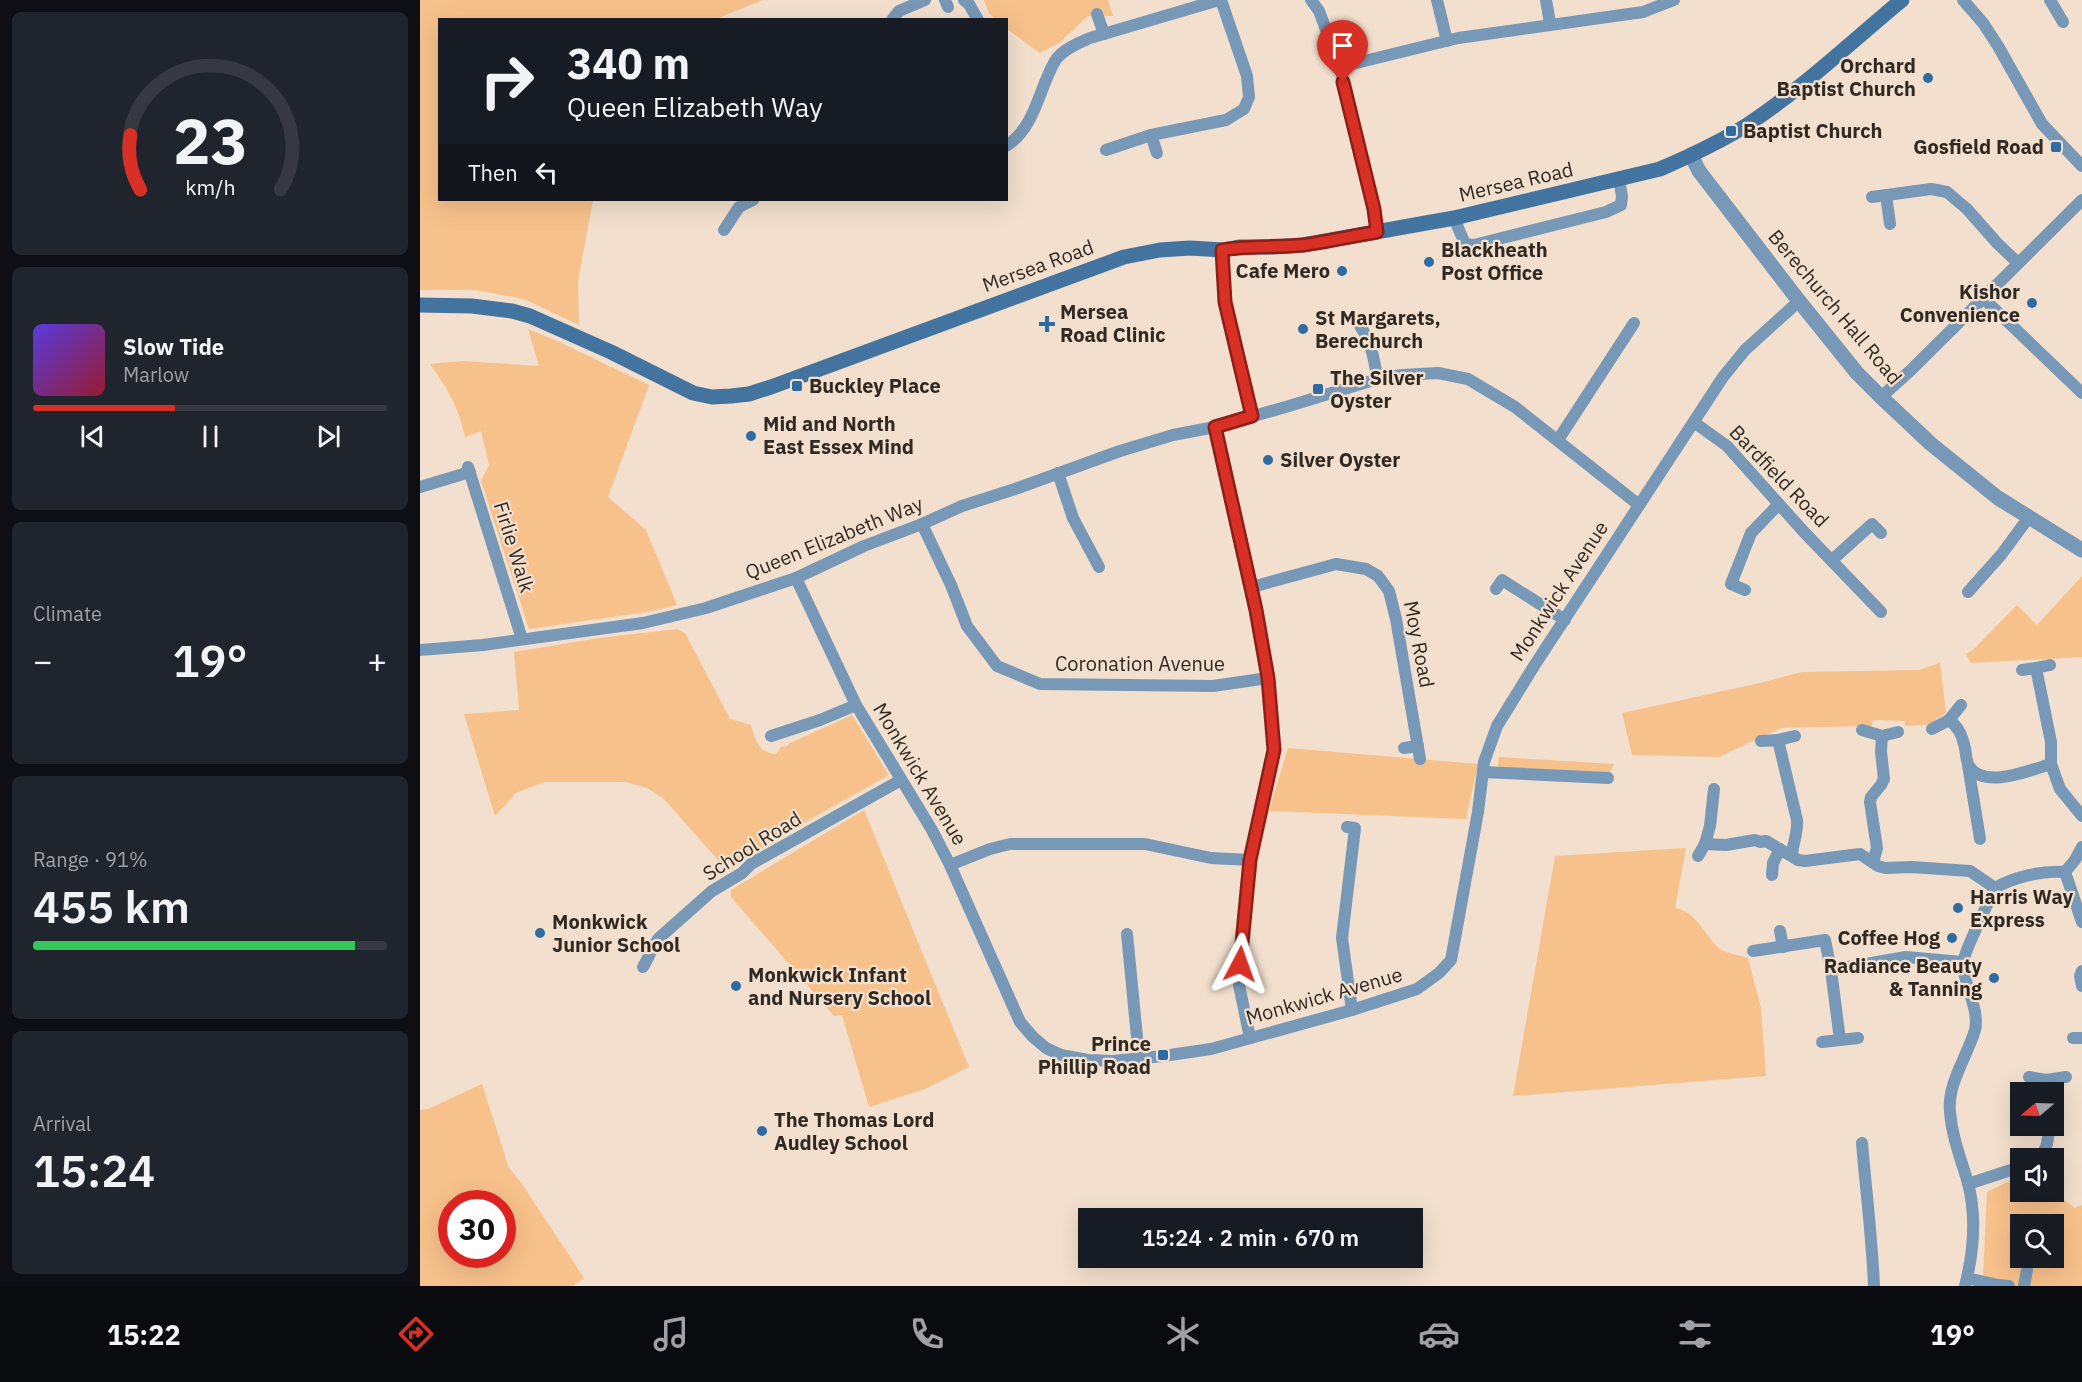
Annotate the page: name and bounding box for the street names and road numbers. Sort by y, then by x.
street label: Mersea Road [1456,155,1576,208]
street label: Berechurch Hall Road [1762,223,1908,390]
street label: Mersea Road [978,233,1097,298]
street label: Bardfield Road [1724,419,1835,533]
street label: Queen Elizabeth Way [741,490,927,586]
street label: Firlie Walk [488,498,541,596]
street label: Monkwick Avenue [1503,516,1614,666]
street label: Moy Road [1398,598,1441,690]
street label: Coronation Avenue [1055,650,1225,677]
street label: Monkwick Avenue [867,697,974,850]
street label: School Road [697,805,806,887]
street label: Monkwick Avenue [1242,960,1405,1031]

